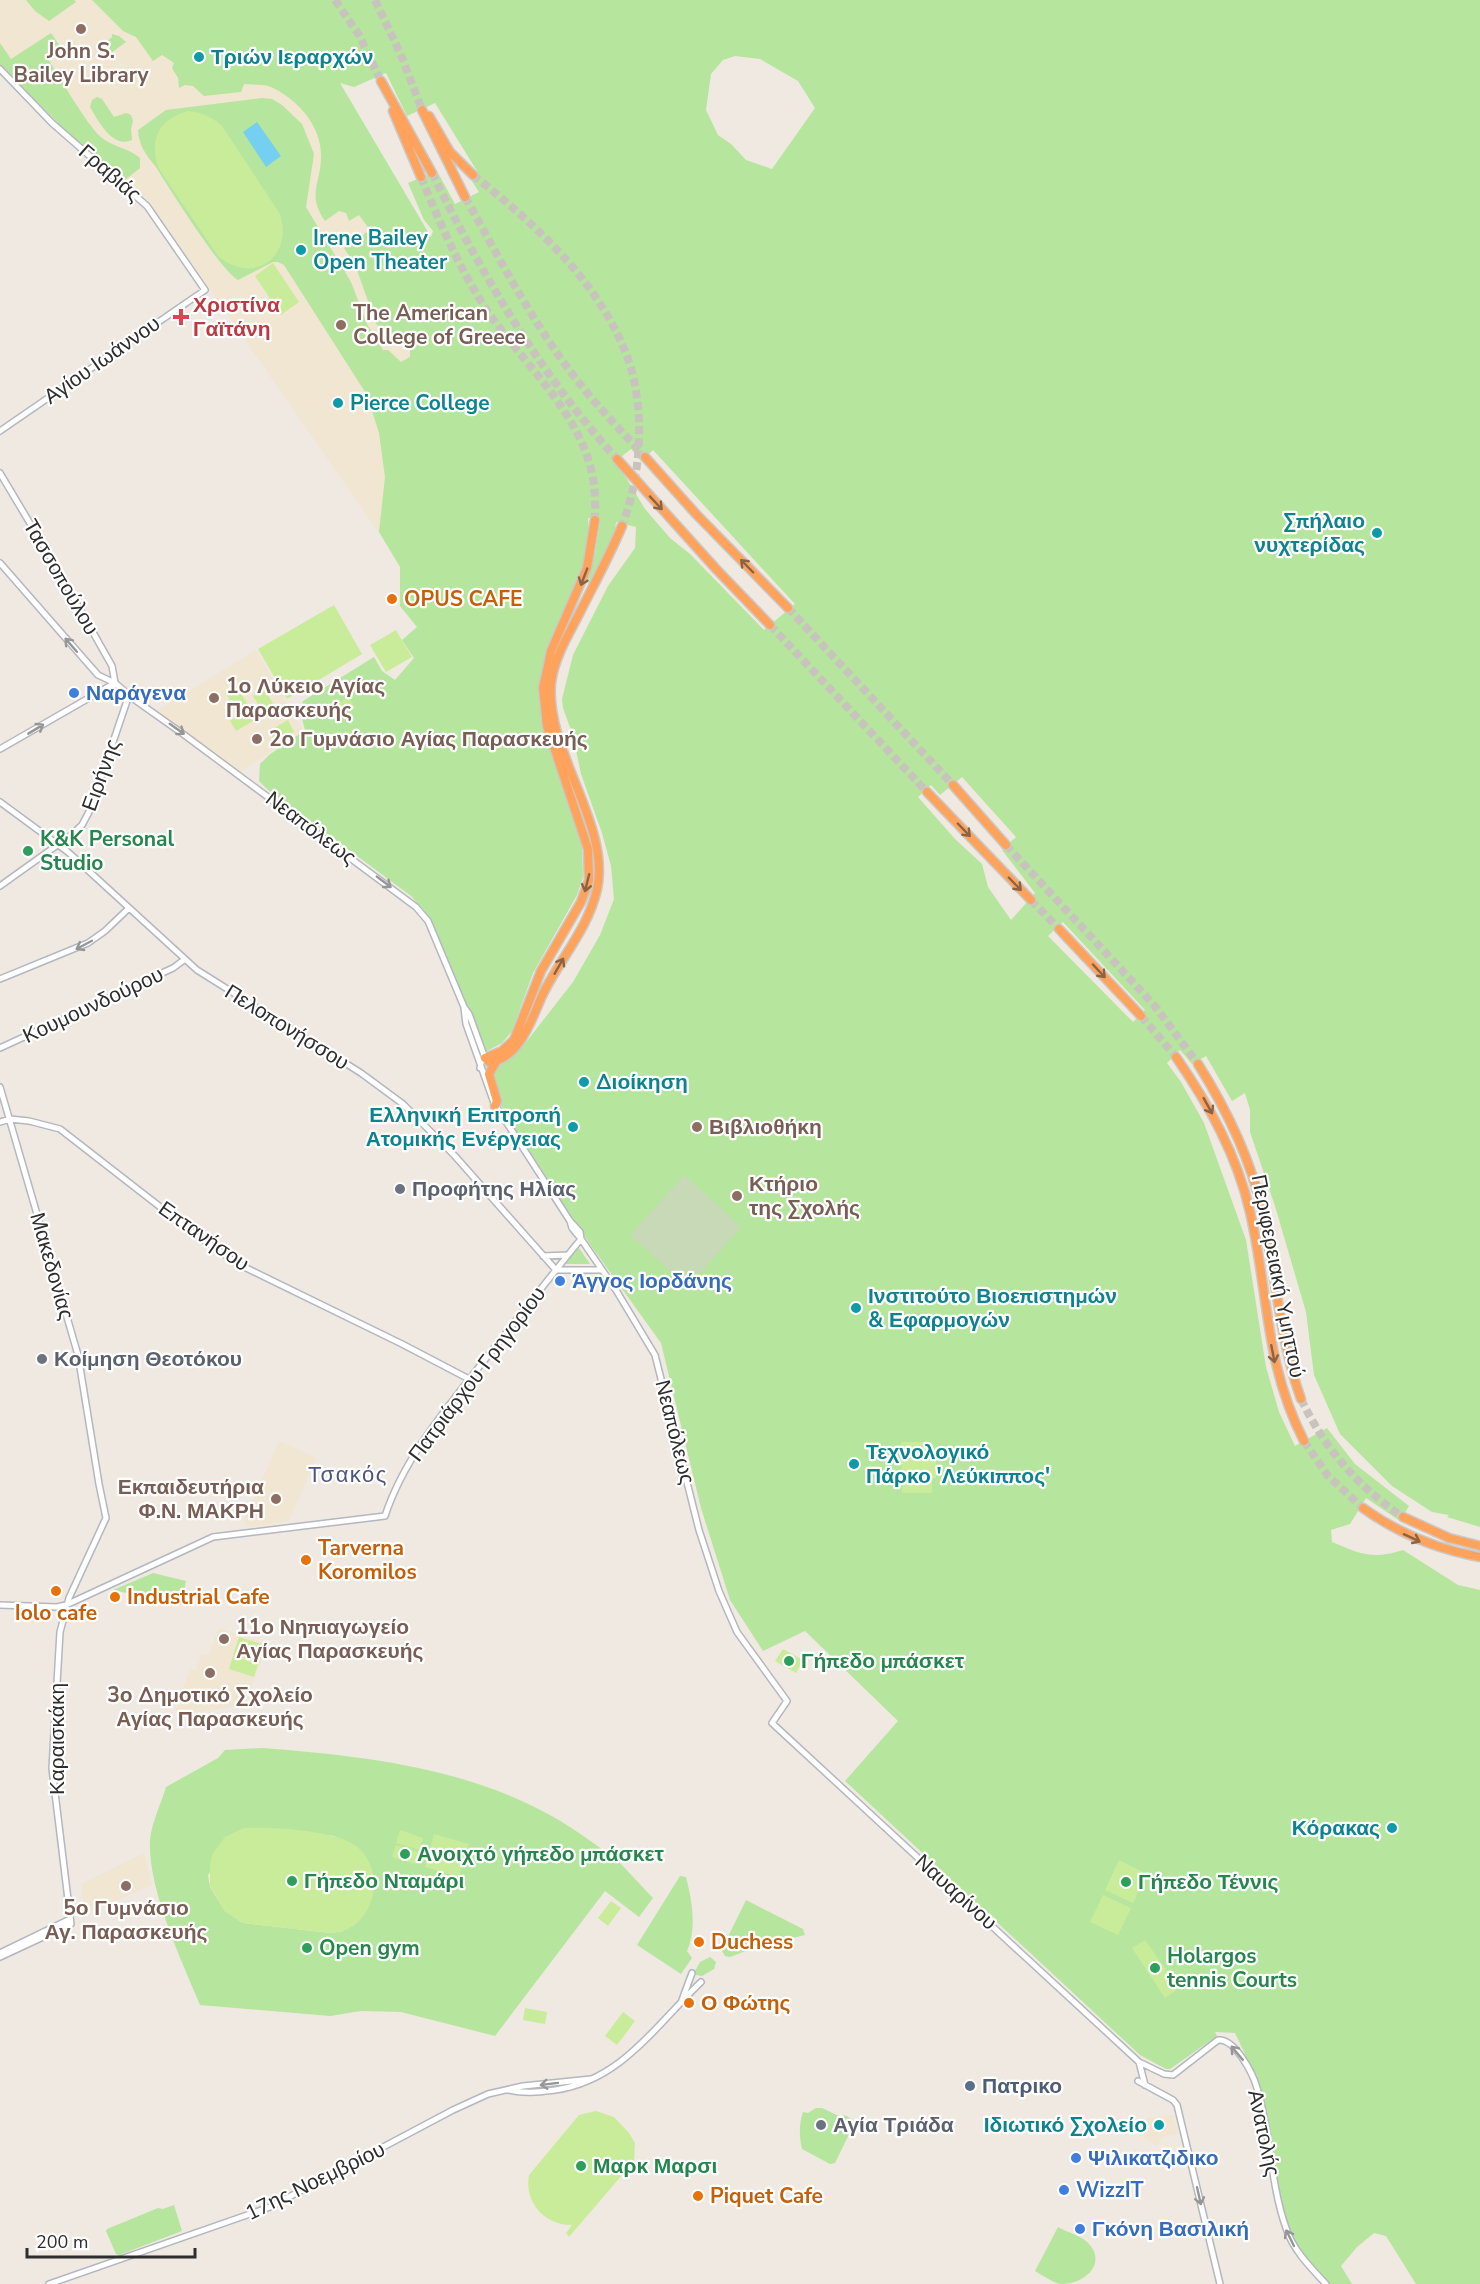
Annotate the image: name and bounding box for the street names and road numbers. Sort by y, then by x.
street label: Γραβιάς [73,138,147,208]
street label: Αγίου Ιωάννου [38,310,166,410]
street label: Τασσοπούλου [17,514,105,640]
street label: Ειρήνης [75,735,127,815]
street label: Νεαπόλεως [260,785,362,871]
street label: Κουμουνδούρου [18,960,168,1050]
street label: Πελοπονήσσου [220,978,354,1076]
street label: Περιφερειακή Υμηττού [1245,1172,1311,1380]
street label: Επτανήσου [153,1194,255,1278]
street label: Μακεδονίας [23,1209,81,1323]
street label: Πατριάρχου Γρηγορίου [402,1281,552,1467]
street label: Νεαπόλεως [649,1377,701,1487]
street label: Καραισκάκη [43,1683,71,1795]
street label: Ναυαρίνου [909,1848,1003,1936]
street label: Ανατολής [1241,2087,1287,2179]
street label: 17ης Νοεμβρίου [240,2135,390,2227]

